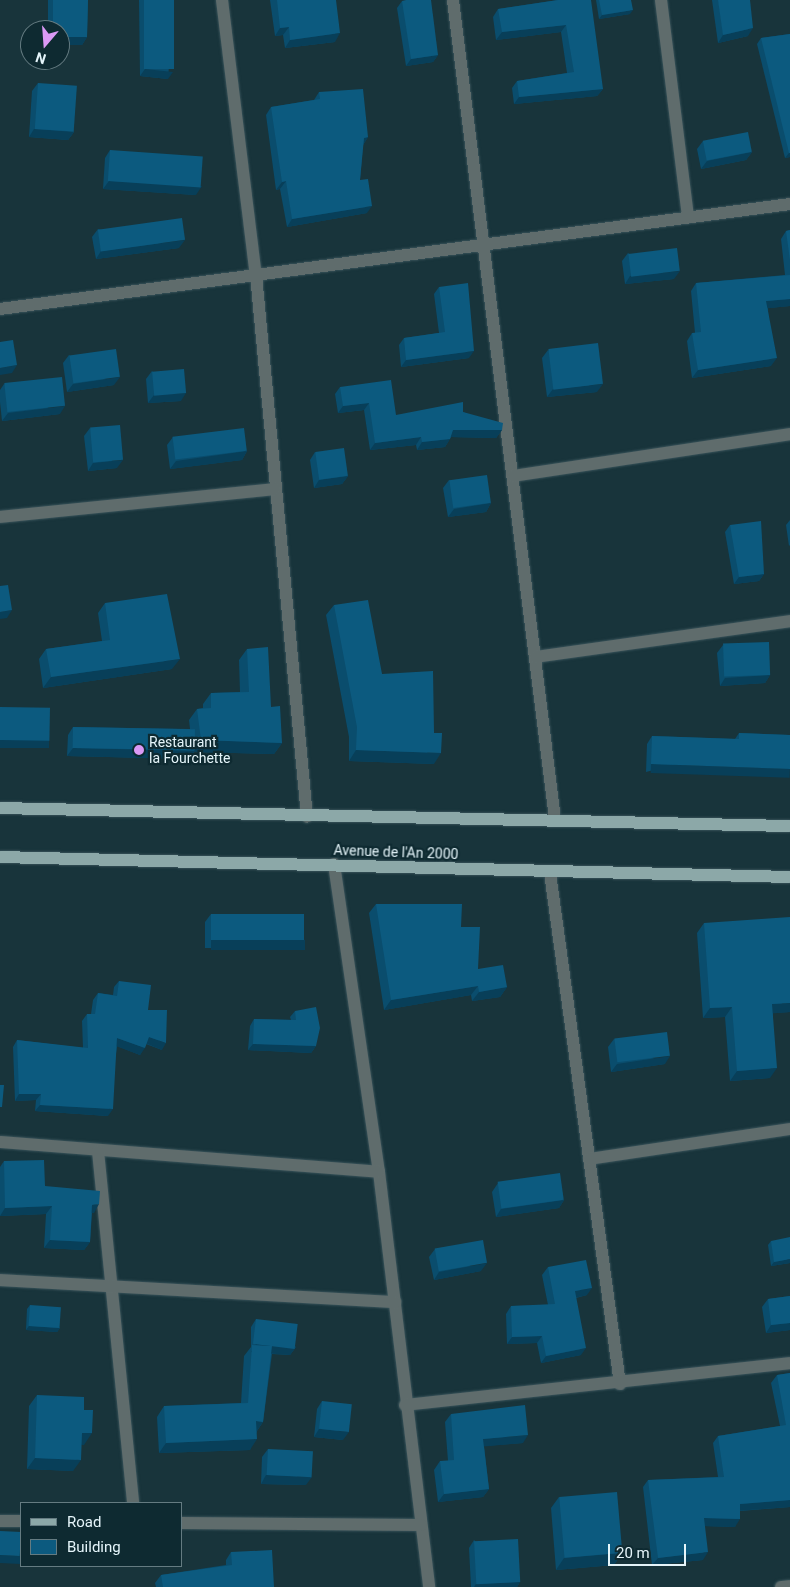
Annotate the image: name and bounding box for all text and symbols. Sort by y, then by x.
north arrow [20,20,70,70]
text: N [34,49,48,67]
place label: Restaurant la Fourchette [149,734,230,766]
marker: Restaurant la Fourchette [133,744,145,756]
street label: Avenue de l'An 2000 [333,841,459,863]
legend [20,1502,182,1567]
text: Road [67,1513,101,1531]
scale bar [610,1534,688,1566]
text: Building [67,1538,121,1556]
text: 20 m [616,1544,650,1562]

